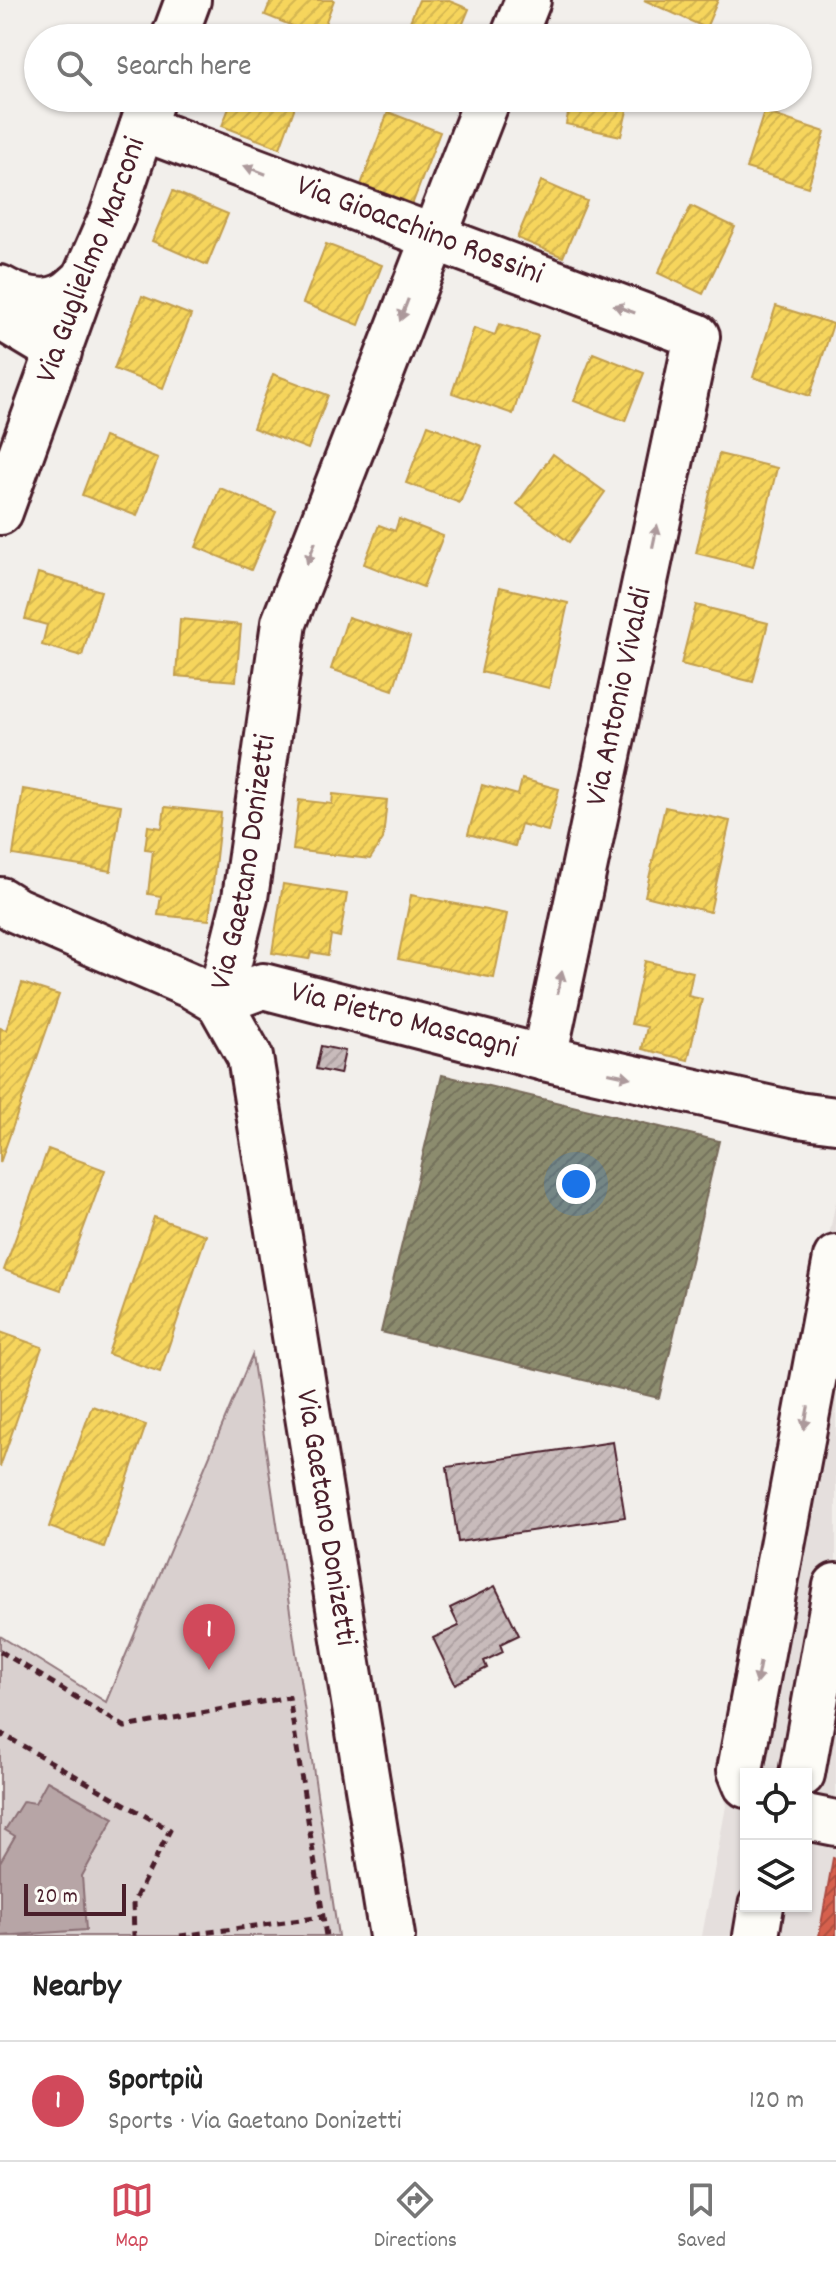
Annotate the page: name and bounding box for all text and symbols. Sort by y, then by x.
search box [24,24,812,112]
icon: search [52,46,96,90]
text: Search here [116,47,252,90]
street label: Via Guglielmo Marconi [25,131,160,390]
one-way arrow [243,164,267,176]
street label: Via Gioacchino Rossini [289,165,550,299]
one-way arrow [397,298,410,322]
one-way arrow [612,302,636,315]
one-way arrow [649,523,662,548]
one-way arrow [304,541,317,565]
street label: Via Antonio Vivaldi [575,583,667,810]
street label: Via Gaetano Donizetti [200,731,291,995]
one-way arrow [554,969,567,994]
street label: Via Pietro Mascagni [285,971,522,1073]
one-way arrow [608,1069,633,1082]
your location [556,1164,596,1204]
street label: Via Gaetano Donizetti [281,1386,367,1650]
one-way arrow [800,1405,812,1430]
pin: 1 [183,1604,235,1670]
one-way arrow [752,1661,764,1686]
map controls [740,1768,812,1912]
button: locate [740,1768,812,1840]
button: layers [740,1840,812,1912]
scale bar [24,1880,126,1916]
text: 20 m [36,1882,78,1913]
text: Nearby [32,1964,121,2013]
text: Sportpiù [108,2061,203,2104]
text: 1 [55,2083,61,2120]
text: 120 m [749,2083,804,2120]
text: Sports · Via Gaetano Donizetti [108,2104,402,2141]
tab: Map [110,2178,154,2257]
tab: Directions [374,2178,457,2257]
tab: Saved [677,2178,726,2257]

